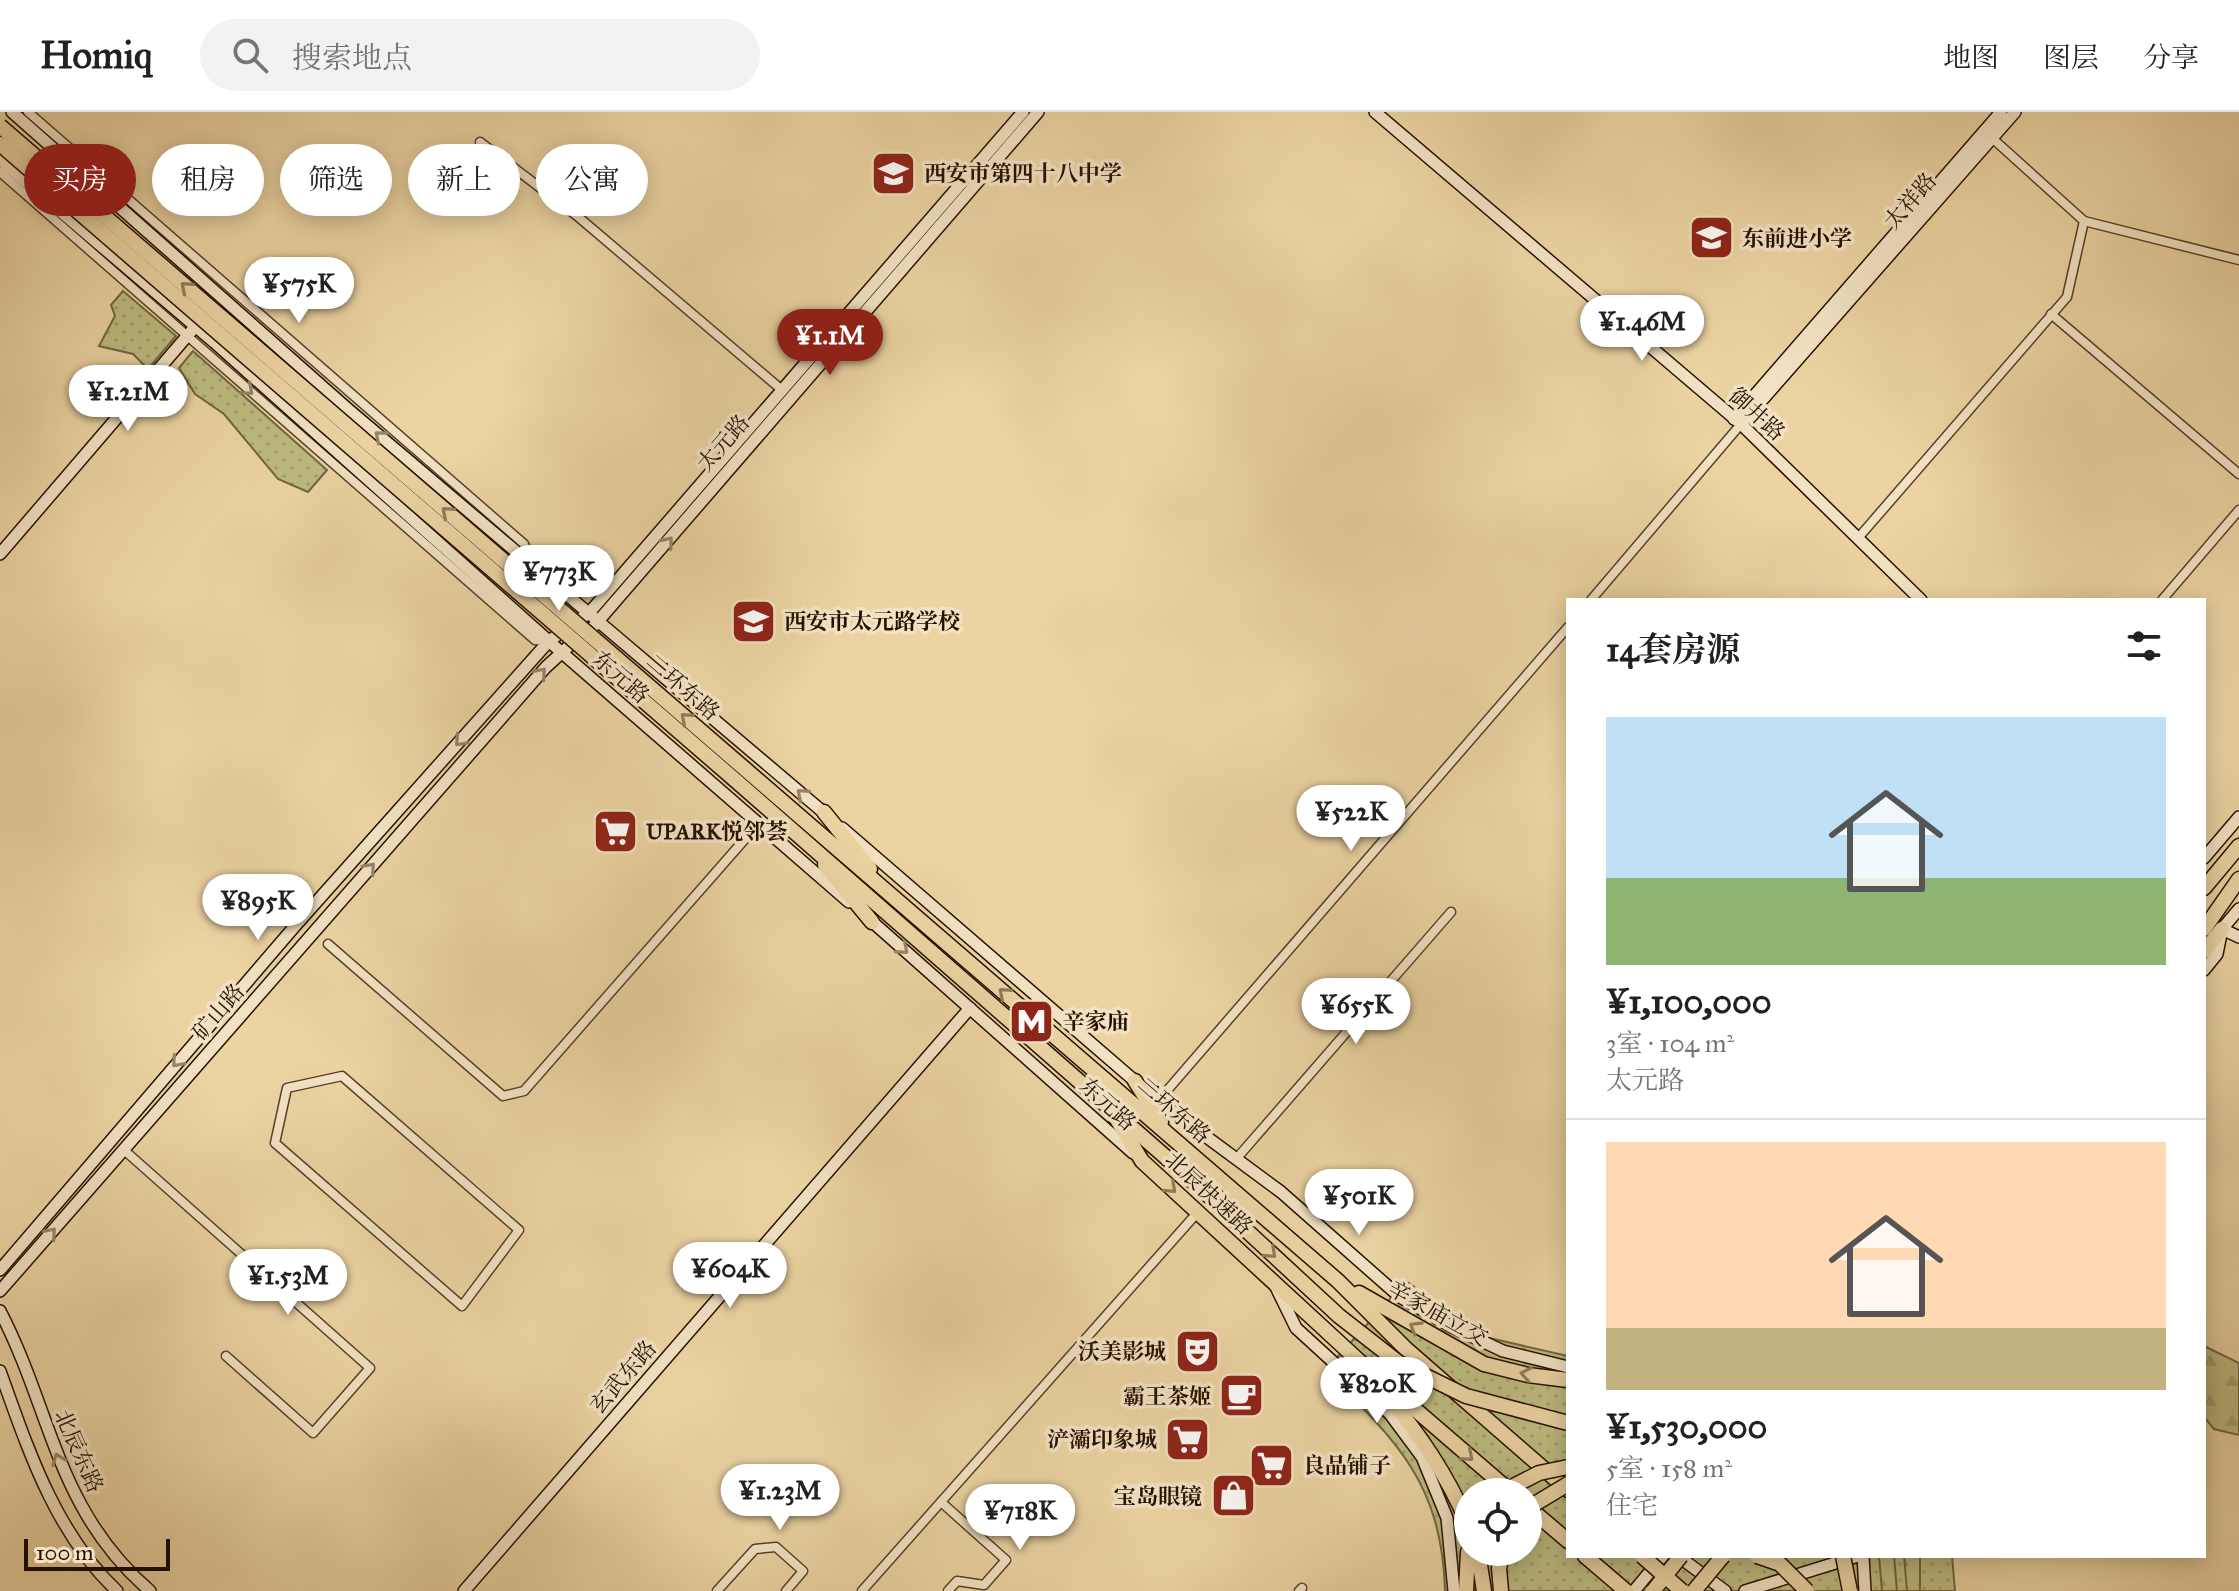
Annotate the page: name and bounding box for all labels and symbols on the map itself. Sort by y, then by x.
school or university icon: 西安市第四十八中学 [869,149,917,197]
place label: 西安市第四十八中学 [924,160,1122,187]
street label: 太祥路 [1878,167,1942,235]
school or university icon: 东前进小学 [1687,214,1735,262]
place label: 东前进小学 [1742,225,1852,252]
pin: ¥575K [243,257,355,325]
one-way arrow [181,282,196,297]
pin: ¥1.46M [1577,295,1707,363]
pin: ¥1.1M [774,309,886,377]
pin: ¥1.21M [63,365,193,433]
one-way arrow [238,380,253,394]
street label: 御井路 [1723,382,1791,446]
street label: 太元路 [691,409,755,477]
one-way arrow [375,431,389,446]
one-way arrow [441,507,456,522]
one-way arrow [658,536,673,551]
pin: ¥773K [503,545,615,613]
school or university icon: 西安市太元路学校 [729,597,777,645]
place label: 西安市太元路学校 [784,608,960,635]
street label: 东元路 [587,645,655,709]
street label: 二环东路 [641,648,725,726]
one-way arrow [531,667,546,682]
one-way arrow [680,714,695,728]
one-way arrow [455,732,470,747]
pin: ¥522K [1295,785,1407,853]
one-way arrow [797,789,812,803]
supermarket icon: UPARK悦邻荟 [591,807,639,855]
place label: UPARK悦邻荟 [646,818,787,845]
one-way arrow [360,863,375,878]
pin: ¥895K [202,874,314,942]
one-way arrow [894,940,909,954]
street label: 矿山路 [186,978,250,1046]
pin: ¥655K [1300,978,1412,1046]
one-way arrow [998,988,1013,1002]
metro station icon: 辛家庙 [1008,997,1056,1045]
place label: 辛家庙 [1063,1008,1129,1035]
one-way arrow [172,1053,187,1068]
street label: 二环东路 [1132,1071,1216,1149]
street label: 东元路 [1074,1072,1142,1136]
street label: 北辰快速路 [1160,1146,1258,1240]
pin: ¥501K [1303,1169,1415,1237]
one-way arrow [1162,1179,1176,1194]
one-way arrow [42,1227,56,1242]
pin: ¥604K [674,1242,786,1310]
one-way arrow [1261,1243,1276,1257]
pin: ¥1.53M [223,1249,353,1317]
street label: 辛家庙立交 [1383,1275,1493,1351]
one-way arrow [1409,1321,1424,1337]
theatre icon: 沃美影城 [1173,1327,1221,1375]
street label: 玄武东路 [584,1335,662,1419]
place label: 沃美影城 [1078,1338,1166,1365]
pin: ¥820K [1321,1357,1433,1425]
one-way arrow [1519,1366,1532,1383]
cafe icon: 霸王茶姬 [1218,1372,1266,1420]
place label: 霸王茶姬 [1123,1383,1211,1410]
street label: 北辰东路 [49,1405,109,1497]
supermarket icon: 浐灞印象城 [1164,1415,1212,1463]
place label: 浐灞印象城 [1047,1426,1157,1453]
supermarket icon: 良品铺子 [1248,1441,1296,1489]
one-way arrow [1459,1446,1474,1461]
place label: 良品铺子 [1303,1452,1391,1479]
one-way arrow [51,1453,67,1467]
pin: ¥1.23M [715,1464,845,1532]
shop icon: 宝岛眼镜 [1209,1472,1257,1520]
place label: 宝岛眼镜 [1114,1483,1202,1510]
pin: ¥718K [964,1484,1076,1552]
scale bar [24,1535,170,1571]

